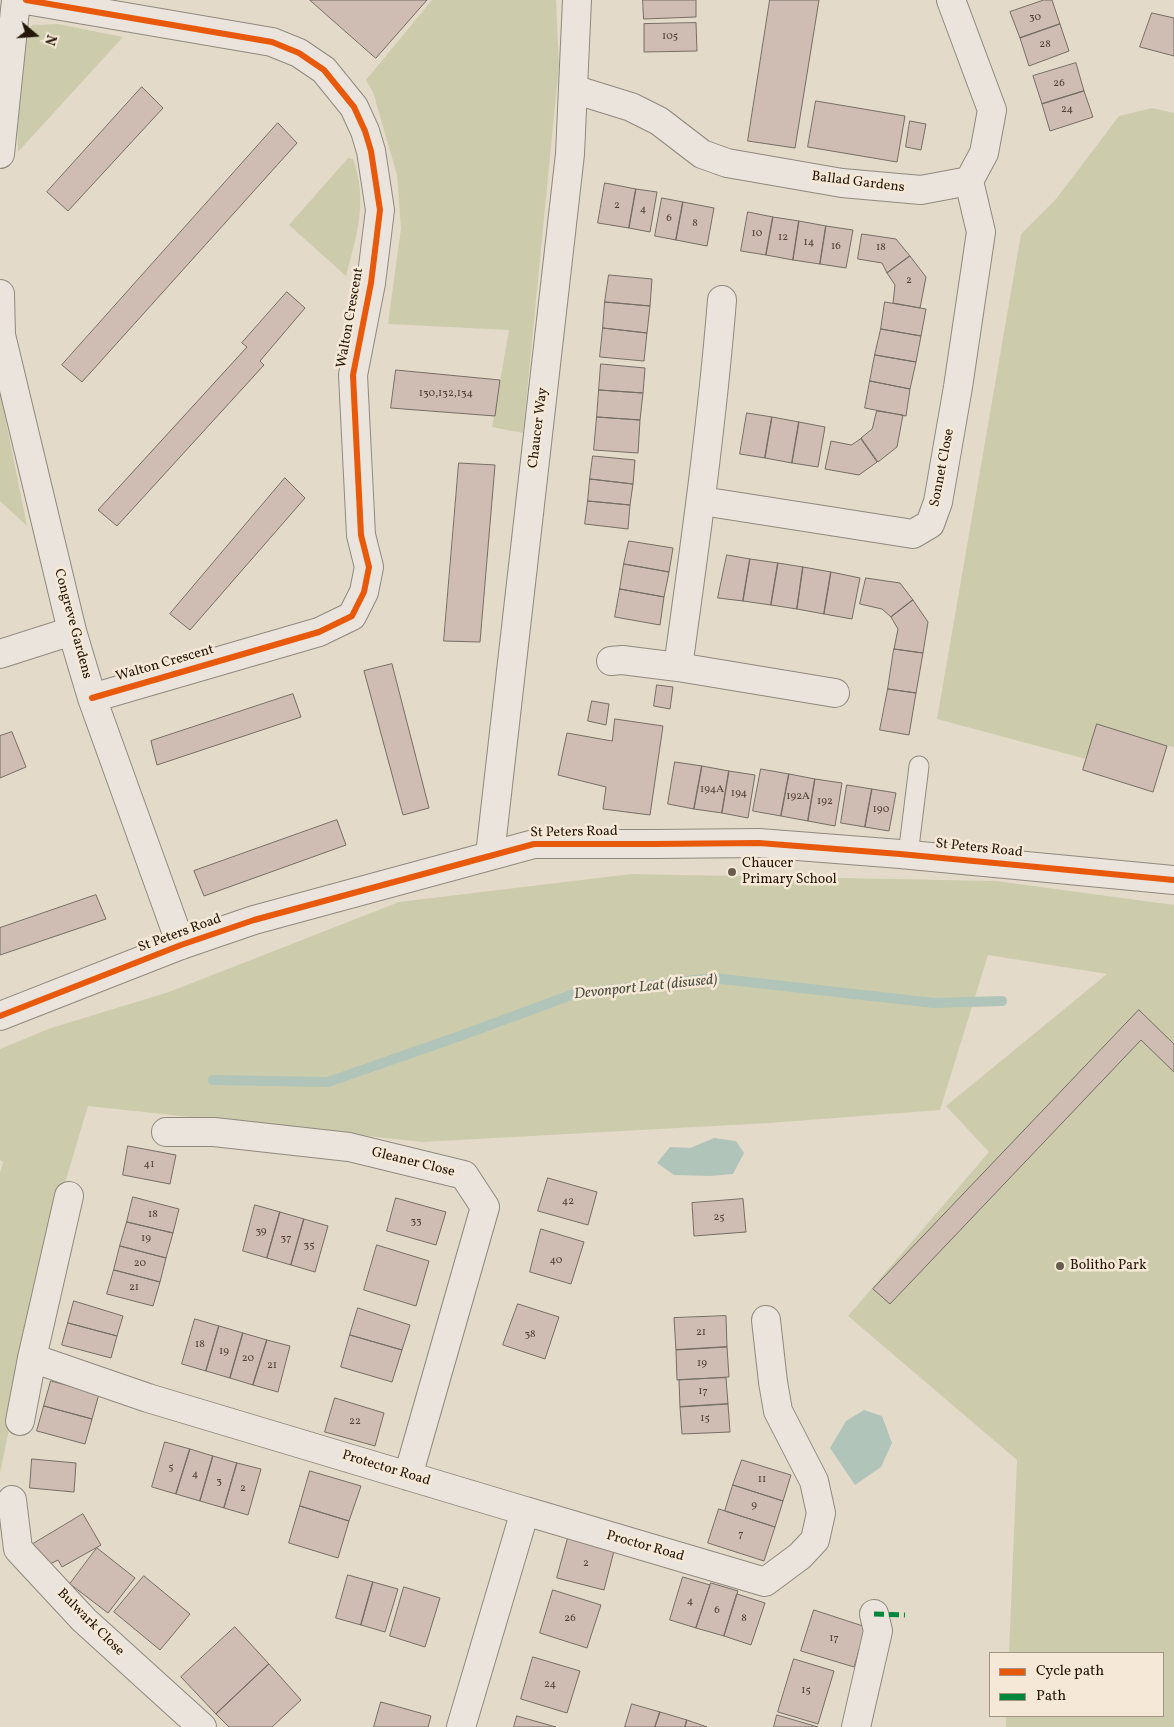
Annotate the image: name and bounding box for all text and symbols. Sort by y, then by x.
north arrow [10,10,60,60]
house number: 30 [1029,11,1041,25]
house number: 105 [662,30,678,44]
text: N [39,32,60,48]
house number: 28 [1039,38,1051,52]
house number: 26 [1053,77,1065,91]
house number: 24 [1061,103,1073,117]
street label: Ballad Gardens [810,169,906,197]
house number: 2 [614,199,620,213]
house number: 4 [640,203,646,217]
house number: 6 [666,212,672,226]
house number: 8 [692,217,698,231]
house number: 10 [752,227,762,241]
house number: 12 [778,231,788,245]
house number: 14 [804,236,814,250]
house number: 16 [831,240,841,254]
house number: 18 [876,241,886,255]
street label: Walton Crescent [334,267,368,369]
house number: 2 [906,274,912,288]
house number: 130,132,134 [419,387,473,401]
street label: Chaucer Way [526,387,552,469]
street label: Sonnet Close [927,427,959,509]
street label: Congreve Gardens [49,567,95,681]
street label: Walton Crescent [114,642,216,686]
house number: 194A [700,783,724,797]
house number: 194 [731,787,747,801]
house number: 192A [786,790,810,804]
house number: 192 [817,795,833,809]
house number: 190 [873,803,889,817]
street label: St Peters Road [530,824,618,842]
street label: St Peters Road [935,836,1023,862]
place label: Chaucer Primary School [742,856,837,889]
marker: Chaucer Primary School [726,866,738,878]
street label: St Peters Road [136,911,224,957]
water label: Devonport Leat (disused) [573,972,719,1004]
street label: Gleaner Close [370,1145,456,1181]
house number: 41 [144,1158,154,1172]
house number: 42 [562,1195,574,1209]
house number: 18 [148,1208,158,1222]
house number: 25 [713,1211,725,1225]
house number: 33 [410,1215,422,1229]
house number: 39 [255,1225,267,1239]
house number: 19 [141,1232,151,1246]
house number: 37 [281,1232,291,1246]
house number: 35 [304,1239,314,1253]
house number: 40 [550,1254,562,1268]
house number: 20 [134,1257,146,1271]
place label: Bolitho Park [1070,1258,1147,1274]
marker: Bolitho Park [1054,1260,1066,1272]
house number: 21 [129,1281,139,1295]
house number: 21 [696,1326,706,1340]
house number: 38 [524,1328,536,1342]
house number: 18 [195,1338,205,1352]
house number: 19 [219,1345,229,1359]
house number: 20 [242,1352,254,1366]
house number: 19 [697,1357,707,1371]
house number: 21 [267,1359,277,1373]
house number: 17 [698,1385,708,1399]
house number: 15 [700,1412,710,1426]
house number: 22 [349,1415,361,1429]
street label: Protector Road [340,1448,432,1490]
house number: 5 [168,1461,174,1475]
house number: 4 [192,1468,198,1482]
house number: 11 [758,1473,766,1487]
house number: 3 [216,1475,222,1489]
house number: 2 [240,1482,246,1496]
house number: 9 [751,1499,757,1513]
street label: Proctor Road [604,1528,686,1566]
house number: 7 [738,1528,744,1542]
house number: 2 [583,1557,589,1571]
street label: Bulwark Close [53,1586,127,1660]
house number: 4 [687,1595,693,1609]
house number: 6 [714,1604,720,1618]
house number: 26 [564,1612,576,1626]
house number: 8 [741,1612,747,1626]
house number: 17 [829,1632,839,1646]
legend [989,1652,1164,1717]
text: Cycle path [1036,1661,1104,1682]
house number: 24 [544,1678,556,1692]
house number: 15 [801,1684,811,1698]
text: Path [1036,1686,1066,1707]

